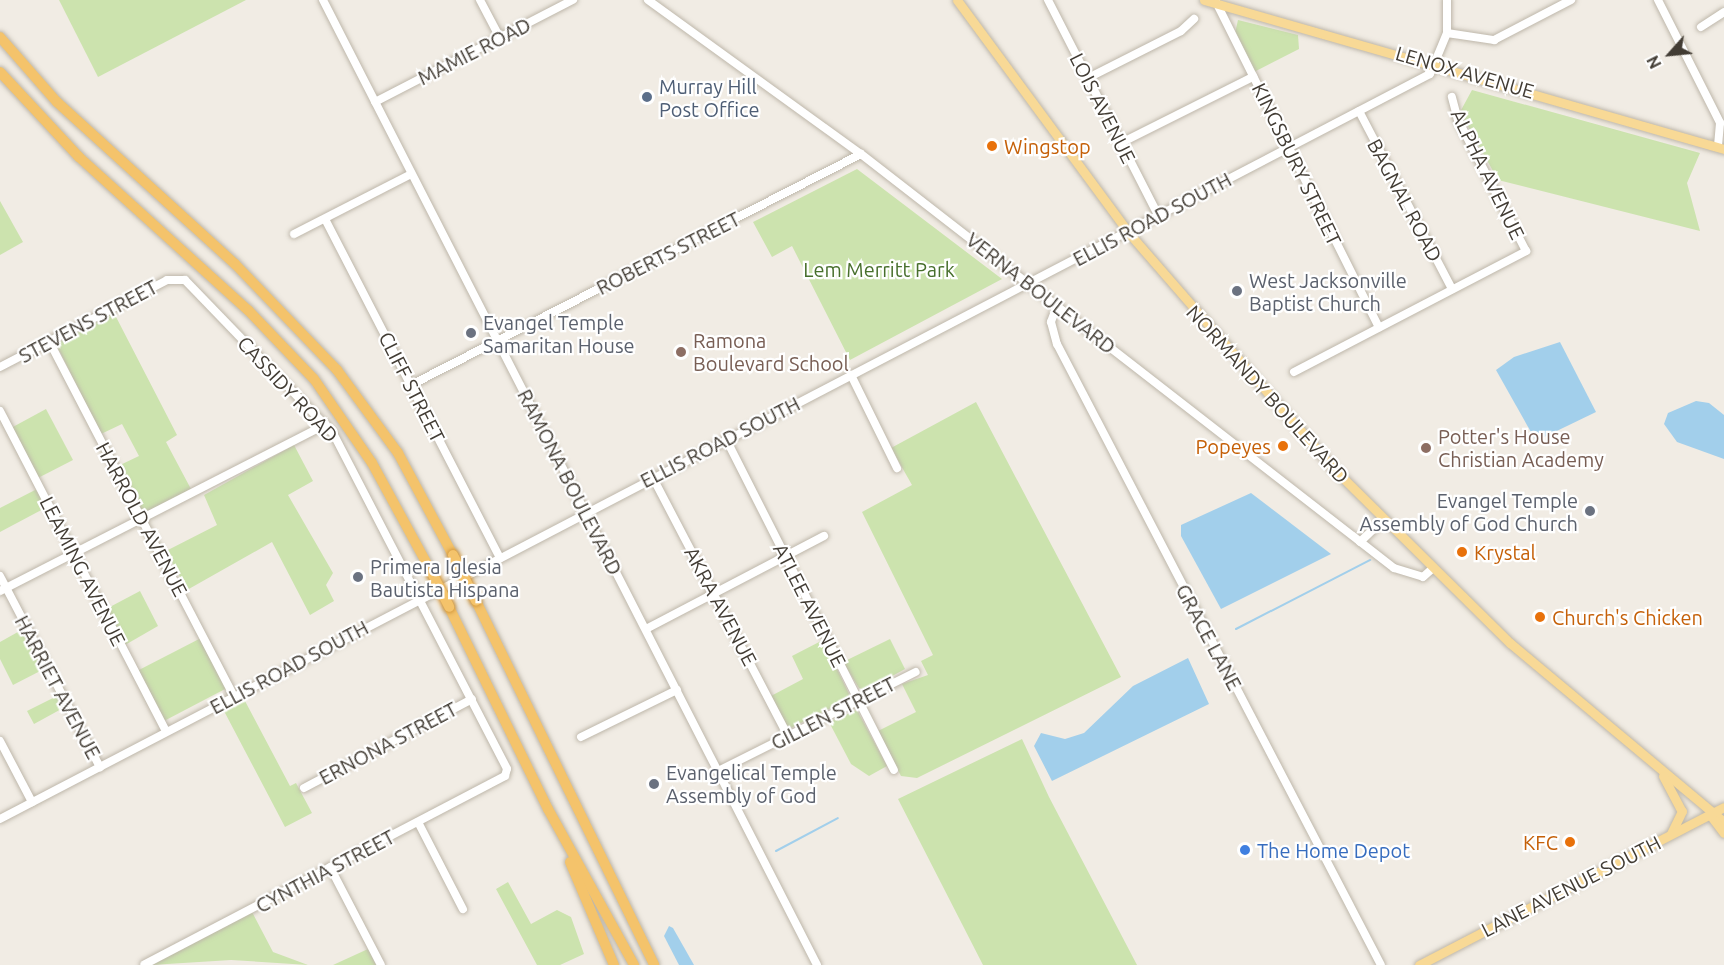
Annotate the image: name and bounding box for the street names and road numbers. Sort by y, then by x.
street label: MAMIE ROAD [414,12,534,90]
street label: LENOX AVENUE [1393,41,1537,103]
street label: LOIS AVENUE [1065,49,1141,167]
street label: KINGSBURY STREET [1247,79,1347,249]
street label: ALPHA AVENUE [1446,105,1530,243]
street label: BAGNAL ROAD [1363,134,1447,266]
street label: ELLIS ROAD SOUTH [1069,167,1235,271]
street label: ROBERTS STREET [592,206,744,300]
street label: VERNA BOULEVARD [962,227,1120,359]
street label: STEVENS STREET [15,274,161,368]
street label: NORMANDY BOULEVARD [1182,300,1354,488]
street label: CLIFF STREET [374,328,450,446]
street label: CASSIDY ROAD [233,331,343,447]
street label: RAMONA BOULEVARD [513,385,627,579]
street label: ELLIS ROAD SOUTH [636,391,804,493]
street label: HARROLD AVENUE [91,438,193,600]
street label: LEAMING AVENUE [35,492,131,650]
street label: ATLEE AVENUE [769,539,851,671]
street label: AKRA AVENUE [680,543,762,669]
street label: GRACE LANE [1171,580,1247,694]
street label: HARRIET AVENUE [10,611,106,763]
street label: ELLIS ROAD SOUTH [206,615,372,719]
street label: GILLEN STREET [767,671,899,755]
street label: ERNONA STREET [315,696,461,790]
street label: CYNTHIA STREET [251,824,399,918]
street label: LANE AVENUE SOUTH [1477,830,1665,942]

